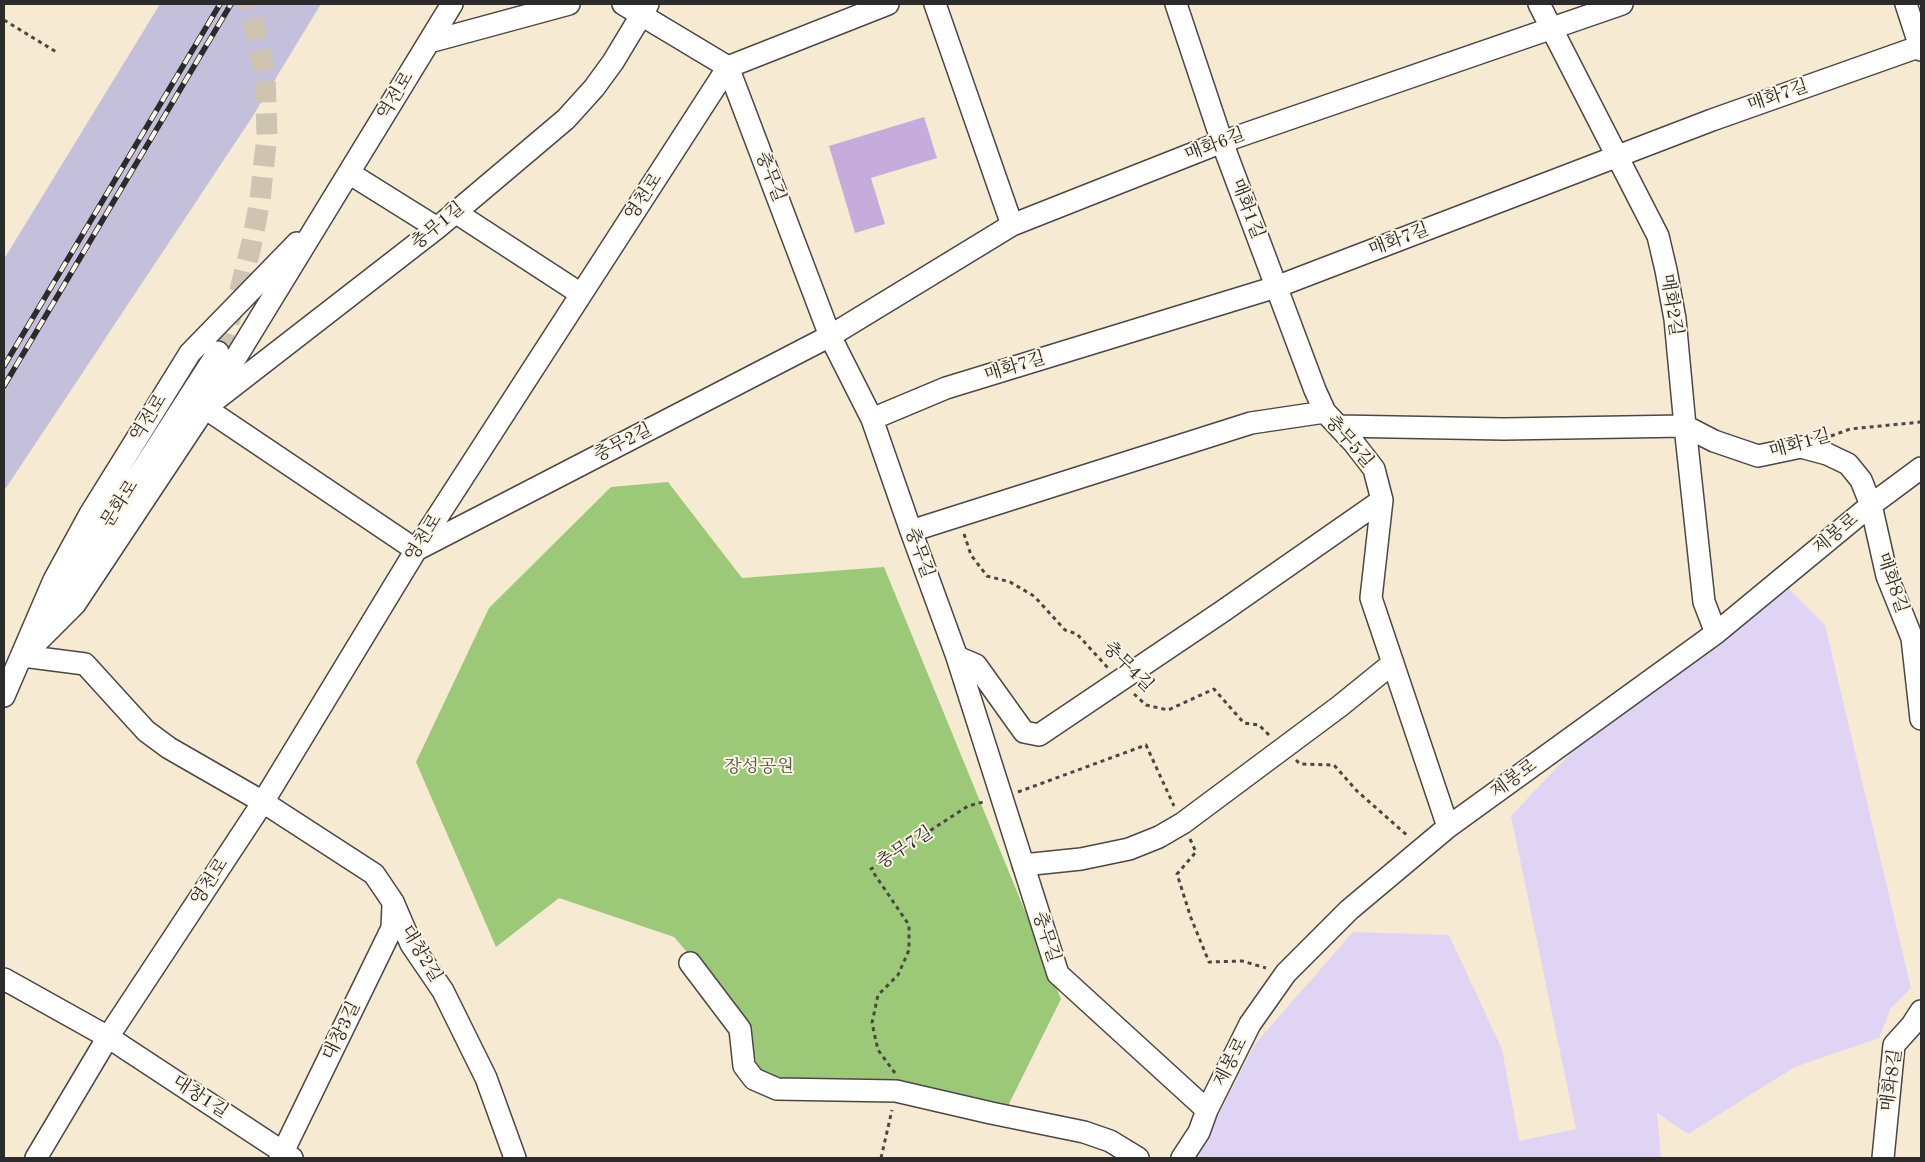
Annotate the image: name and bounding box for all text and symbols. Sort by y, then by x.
street label: 역전로 [373,68,419,124]
street label: 매화7길 [1745,76,1811,116]
street label: 매화6길 [1182,124,1248,166]
street label: 충무길 [751,149,789,205]
street label: 영천로 [621,169,667,225]
street label: 매화1길 [1226,176,1268,242]
street label: 충무1길 [407,198,469,254]
street label: 매화7길 [1366,219,1432,261]
street label: 매화2길 [1655,272,1687,338]
street label: 매화7길 [982,348,1048,386]
street label: 역전로 [126,390,172,446]
street label: 충무5길 [1320,411,1378,473]
street label: 충무2길 [590,419,656,467]
street label: 매화1길 [1767,425,1833,463]
street label: 문화로 [97,476,143,532]
street label: 제봉로 [1809,509,1863,559]
street label: 영천로 [401,510,447,566]
street label: 충무길 [900,525,938,581]
street label: 매화8길 [1872,550,1912,616]
street label: 충무4길 [1098,637,1158,697]
street label: 제봉로 [1487,755,1541,803]
park label: 장성공원 [724,756,794,778]
street label: 충무7길 [873,822,937,874]
street label: 영천로 [187,854,233,910]
street label: 충무길 [1028,909,1064,965]
street label: 대창2길 [396,922,446,986]
street label: 대창3길 [319,998,365,1064]
street label: 제봉로 [1210,1034,1252,1090]
street label: 매화8길 [1877,1047,1907,1113]
street label: 대창1길 [168,1071,232,1123]

